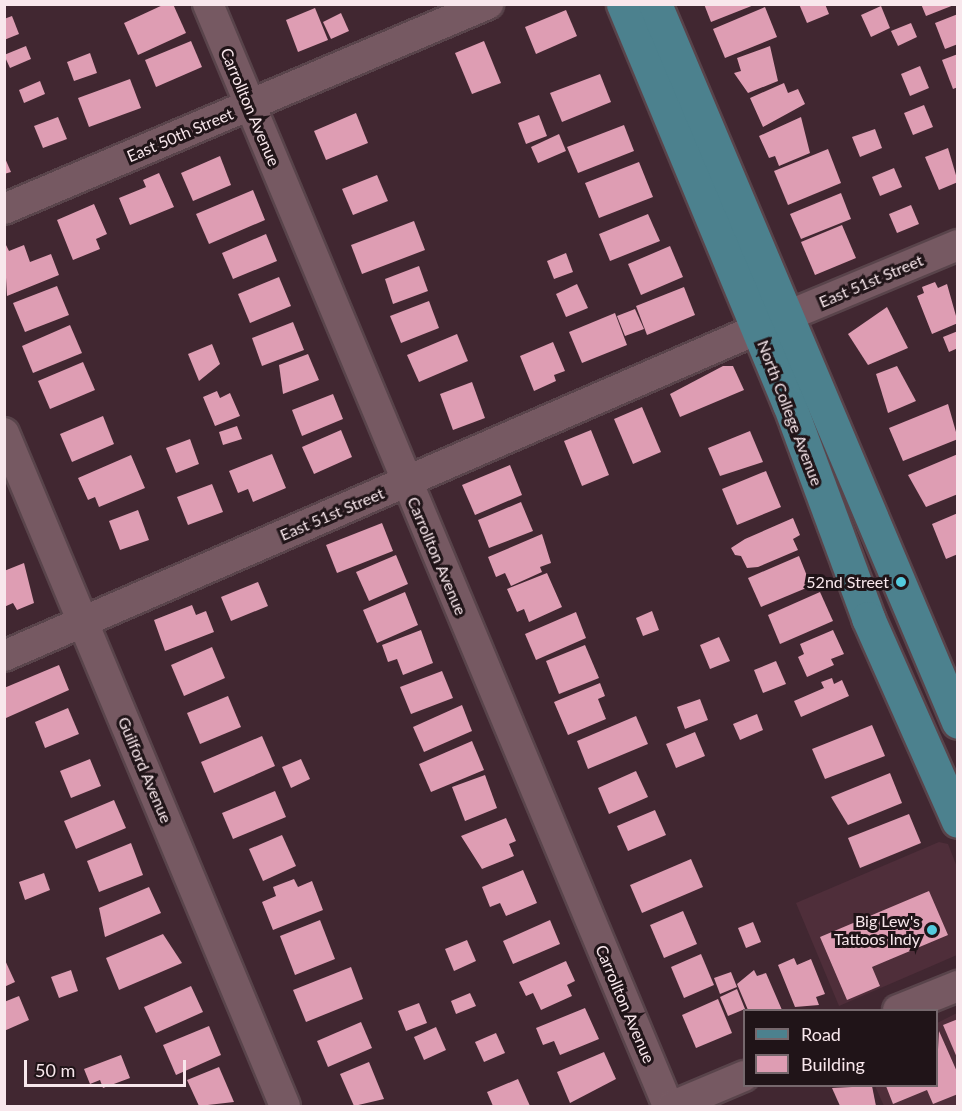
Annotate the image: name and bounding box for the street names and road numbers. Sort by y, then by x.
street label: Carrollton Avenue [216,45,284,169]
street label: East 50th Street [124,104,236,166]
street label: East 51st Street [816,250,926,312]
street label: North College Avenue [753,337,827,489]
street label: East 51st Street [277,483,387,545]
street label: Carrollton Avenue [403,494,471,618]
street label: Guilford Avenue [114,714,176,826]
street label: Carrollton Avenue [591,942,659,1066]

